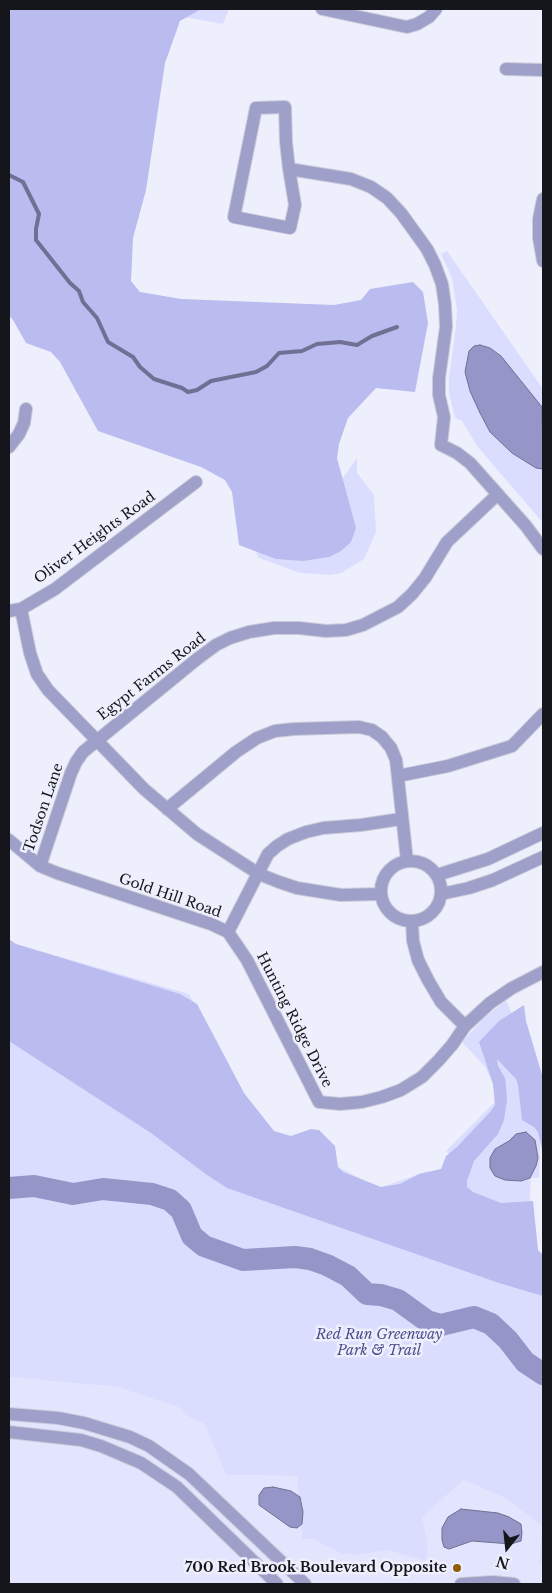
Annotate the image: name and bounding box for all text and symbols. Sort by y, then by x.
street label: Oliver Heights Road [31,488,159,588]
street label: Egypt Farms Road [95,630,209,724]
street label: Todson Lane [21,761,67,855]
street label: Gold Hill Road [116,871,224,921]
street label: Hunting Ridge Drive [253,950,335,1090]
park label: Red Run Greenway Park & Trail [316,1327,442,1360]
north arrow [482,1523,532,1573]
text: N [494,1552,512,1573]
place label: 700 Red Brook Boulevard Opposite [185,1560,447,1576]
marker: 700 Red Brook Boulevard Opposite [451,1562,463,1574]

